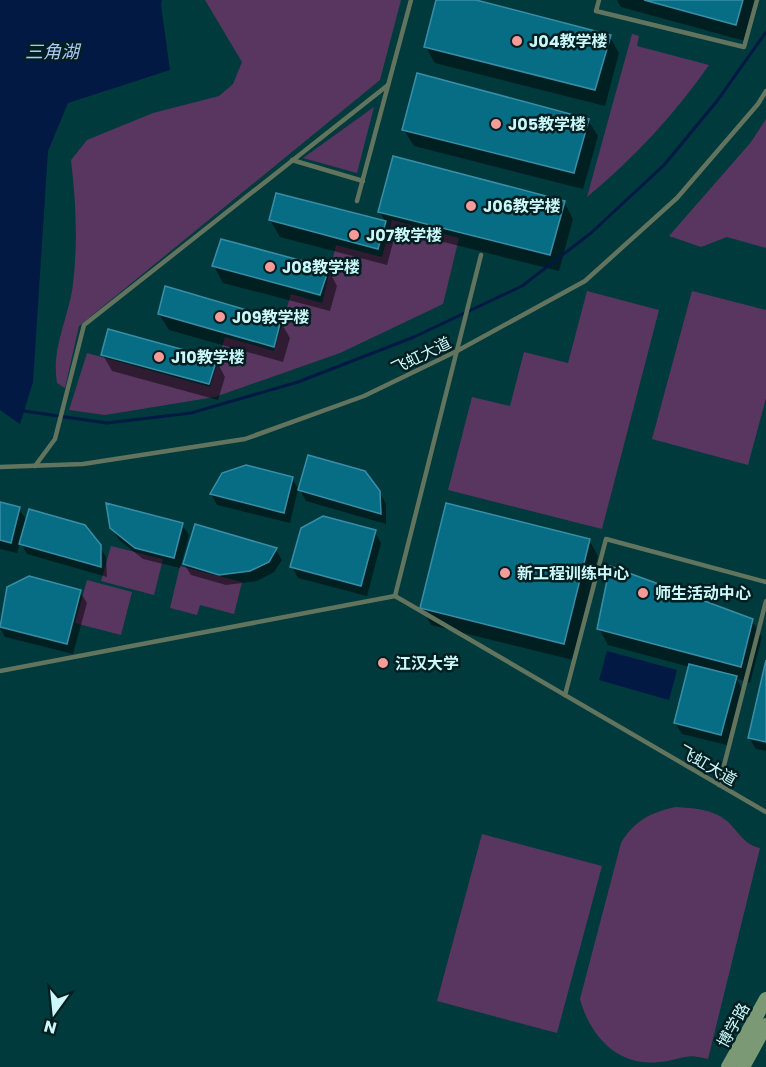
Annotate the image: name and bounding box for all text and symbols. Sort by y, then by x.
place label: J04教学楼 [529,30,608,53]
marker: J04教学楼 [510,34,524,48]
water label: 三角湖 [25,39,82,64]
place label: J05教学楼 [508,113,586,136]
marker: J05教学楼 [489,117,503,131]
place label: J06教学楼 [483,195,561,218]
marker: J06教学楼 [464,199,478,213]
place label: J07教学楼 [366,224,442,247]
marker: J07教学楼 [347,228,361,242]
place label: J08教学楼 [282,256,360,279]
marker: J08教学楼 [263,260,277,274]
place label: J09教学楼 [232,306,310,329]
marker: J09教学楼 [213,310,227,324]
street label: 飞虹大道 [387,331,455,380]
place label: J10教学楼 [171,346,245,369]
marker: J10教学楼 [152,350,166,364]
place label: 新工程训练中心 [517,562,629,585]
marker: 新工程训练中心 [498,566,512,580]
place label: 师生活动中心 [655,582,751,605]
marker: 师生活动中心 [636,586,650,600]
place label: 江汉大学 [395,652,459,675]
marker: 江汉大学 [376,656,390,670]
street label: 飞虹大道 [674,739,741,791]
north arrow [24,983,84,1043]
street label: 博学路 [712,999,755,1052]
text: N [41,1014,59,1040]

